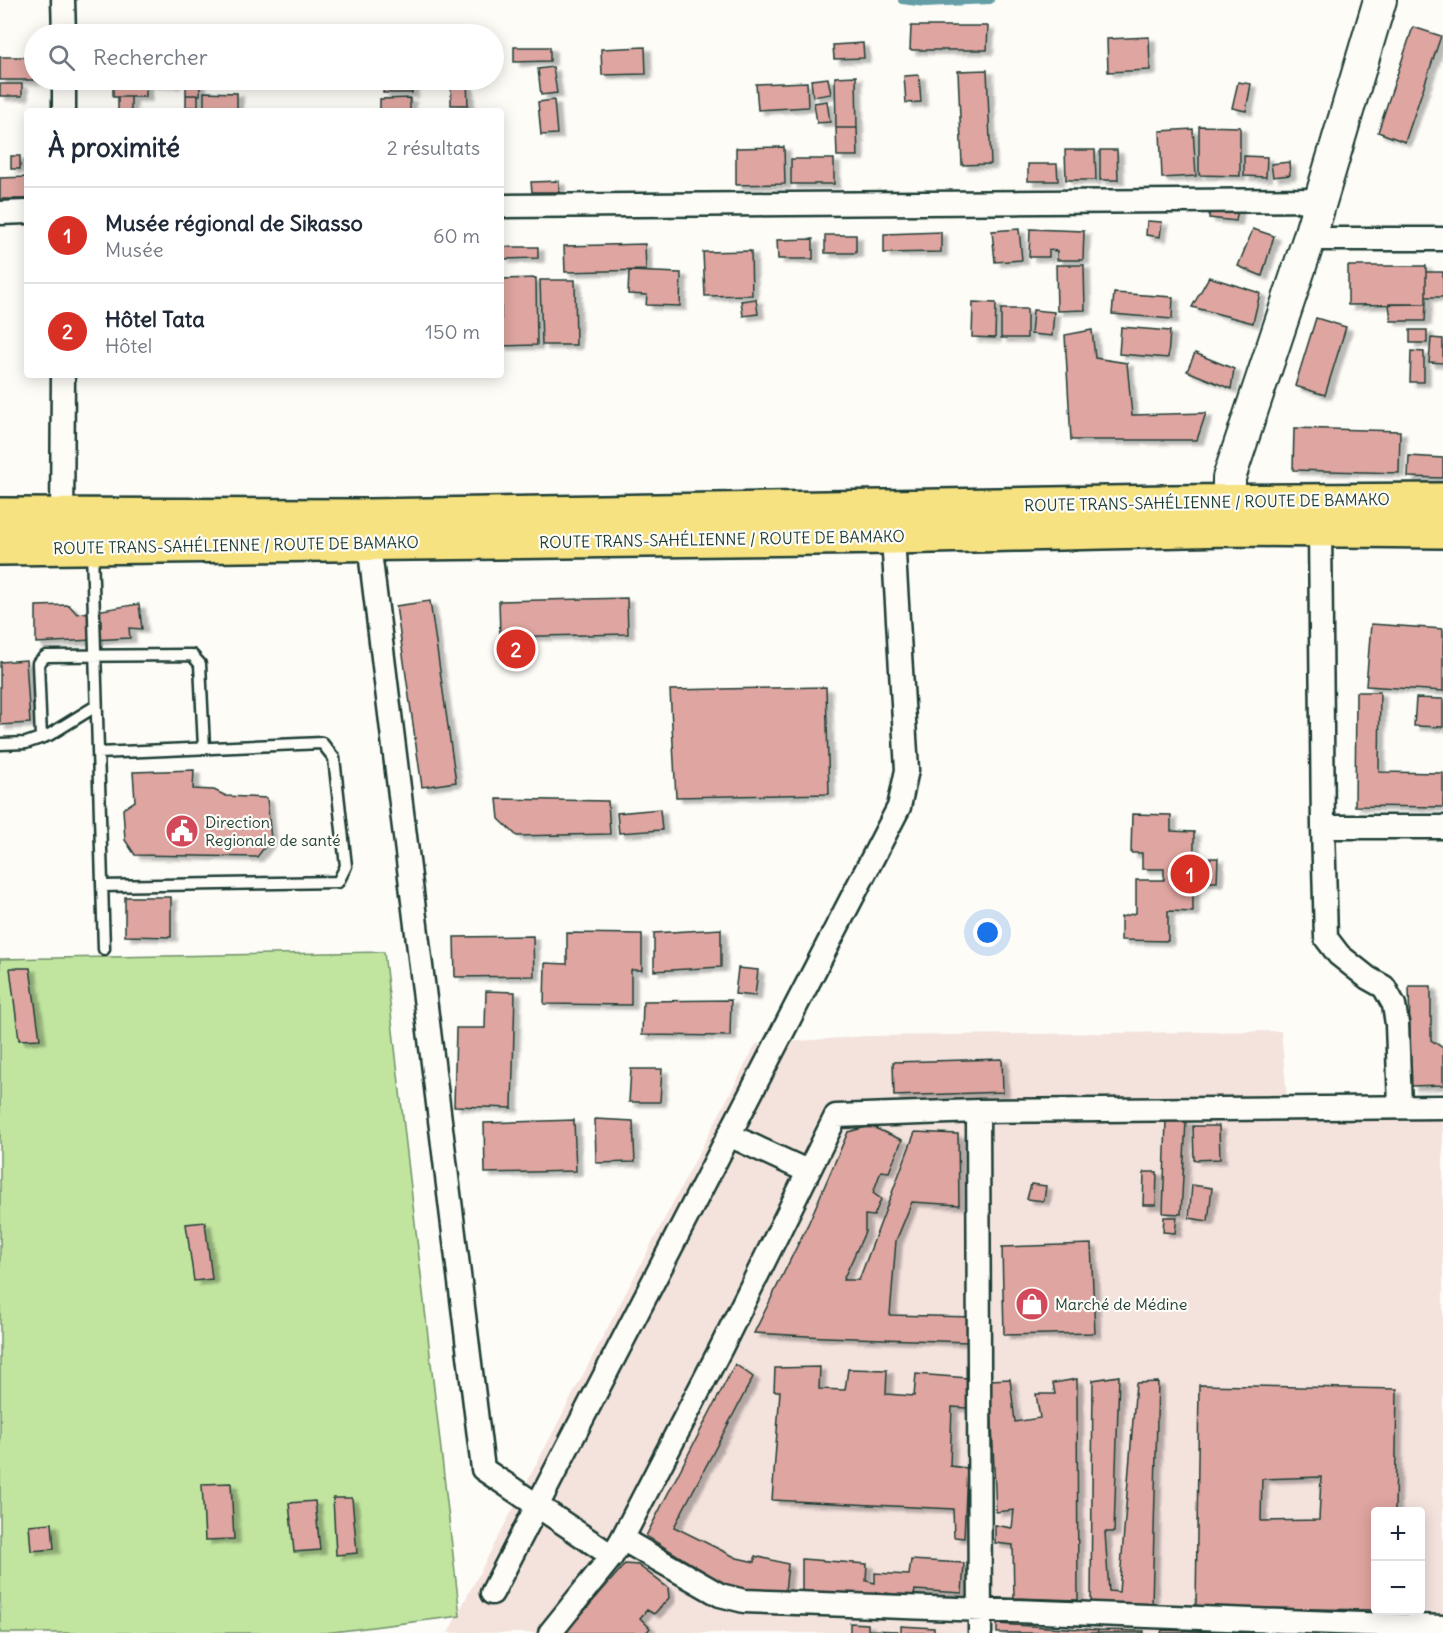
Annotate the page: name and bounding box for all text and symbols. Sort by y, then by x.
search box [24,24,504,90]
icon: search [45,41,78,74]
text: Rechercher [93,43,208,71]
text: À proximité [48,131,180,164]
text: 2 résultats [387,135,480,160]
text: Musée régional de Sikasso [105,209,363,237]
text: 1 [64,223,71,248]
text: 60 m [433,223,480,248]
text: Musée [105,237,163,262]
text: Hôtel Tata [105,305,205,333]
text: 2 [62,319,73,344]
text: 150 m [425,319,480,344]
text: Hôtel [105,333,152,358]
street label: ROUTE TRANS-SAHÉLIENNE / ROUTE DE BAMAKO [1024,489,1390,515]
street label: ROUTE TRANS-SAHÉLIENNE / ROUTE DE BAMAKO [539,526,905,552]
street label: ROUTE TRANS-SAHÉLIENNE / ROUTE DE BAMAKO [53,532,419,558]
pin: 2 [496,626,536,672]
place label: Direction Regionale de santé [205,812,341,850]
public building icon: Direction Regionale de santé [164,813,200,849]
pin: 1 [1170,852,1210,896]
your location [973,918,1002,947]
shop icon: Marché de Médine [1014,1286,1050,1322]
place label: Marché de Médine [1055,1294,1187,1314]
map controls [1371,1507,1425,1615]
button: + [1371,1507,1425,1561]
button: − [1371,1561,1425,1615]

